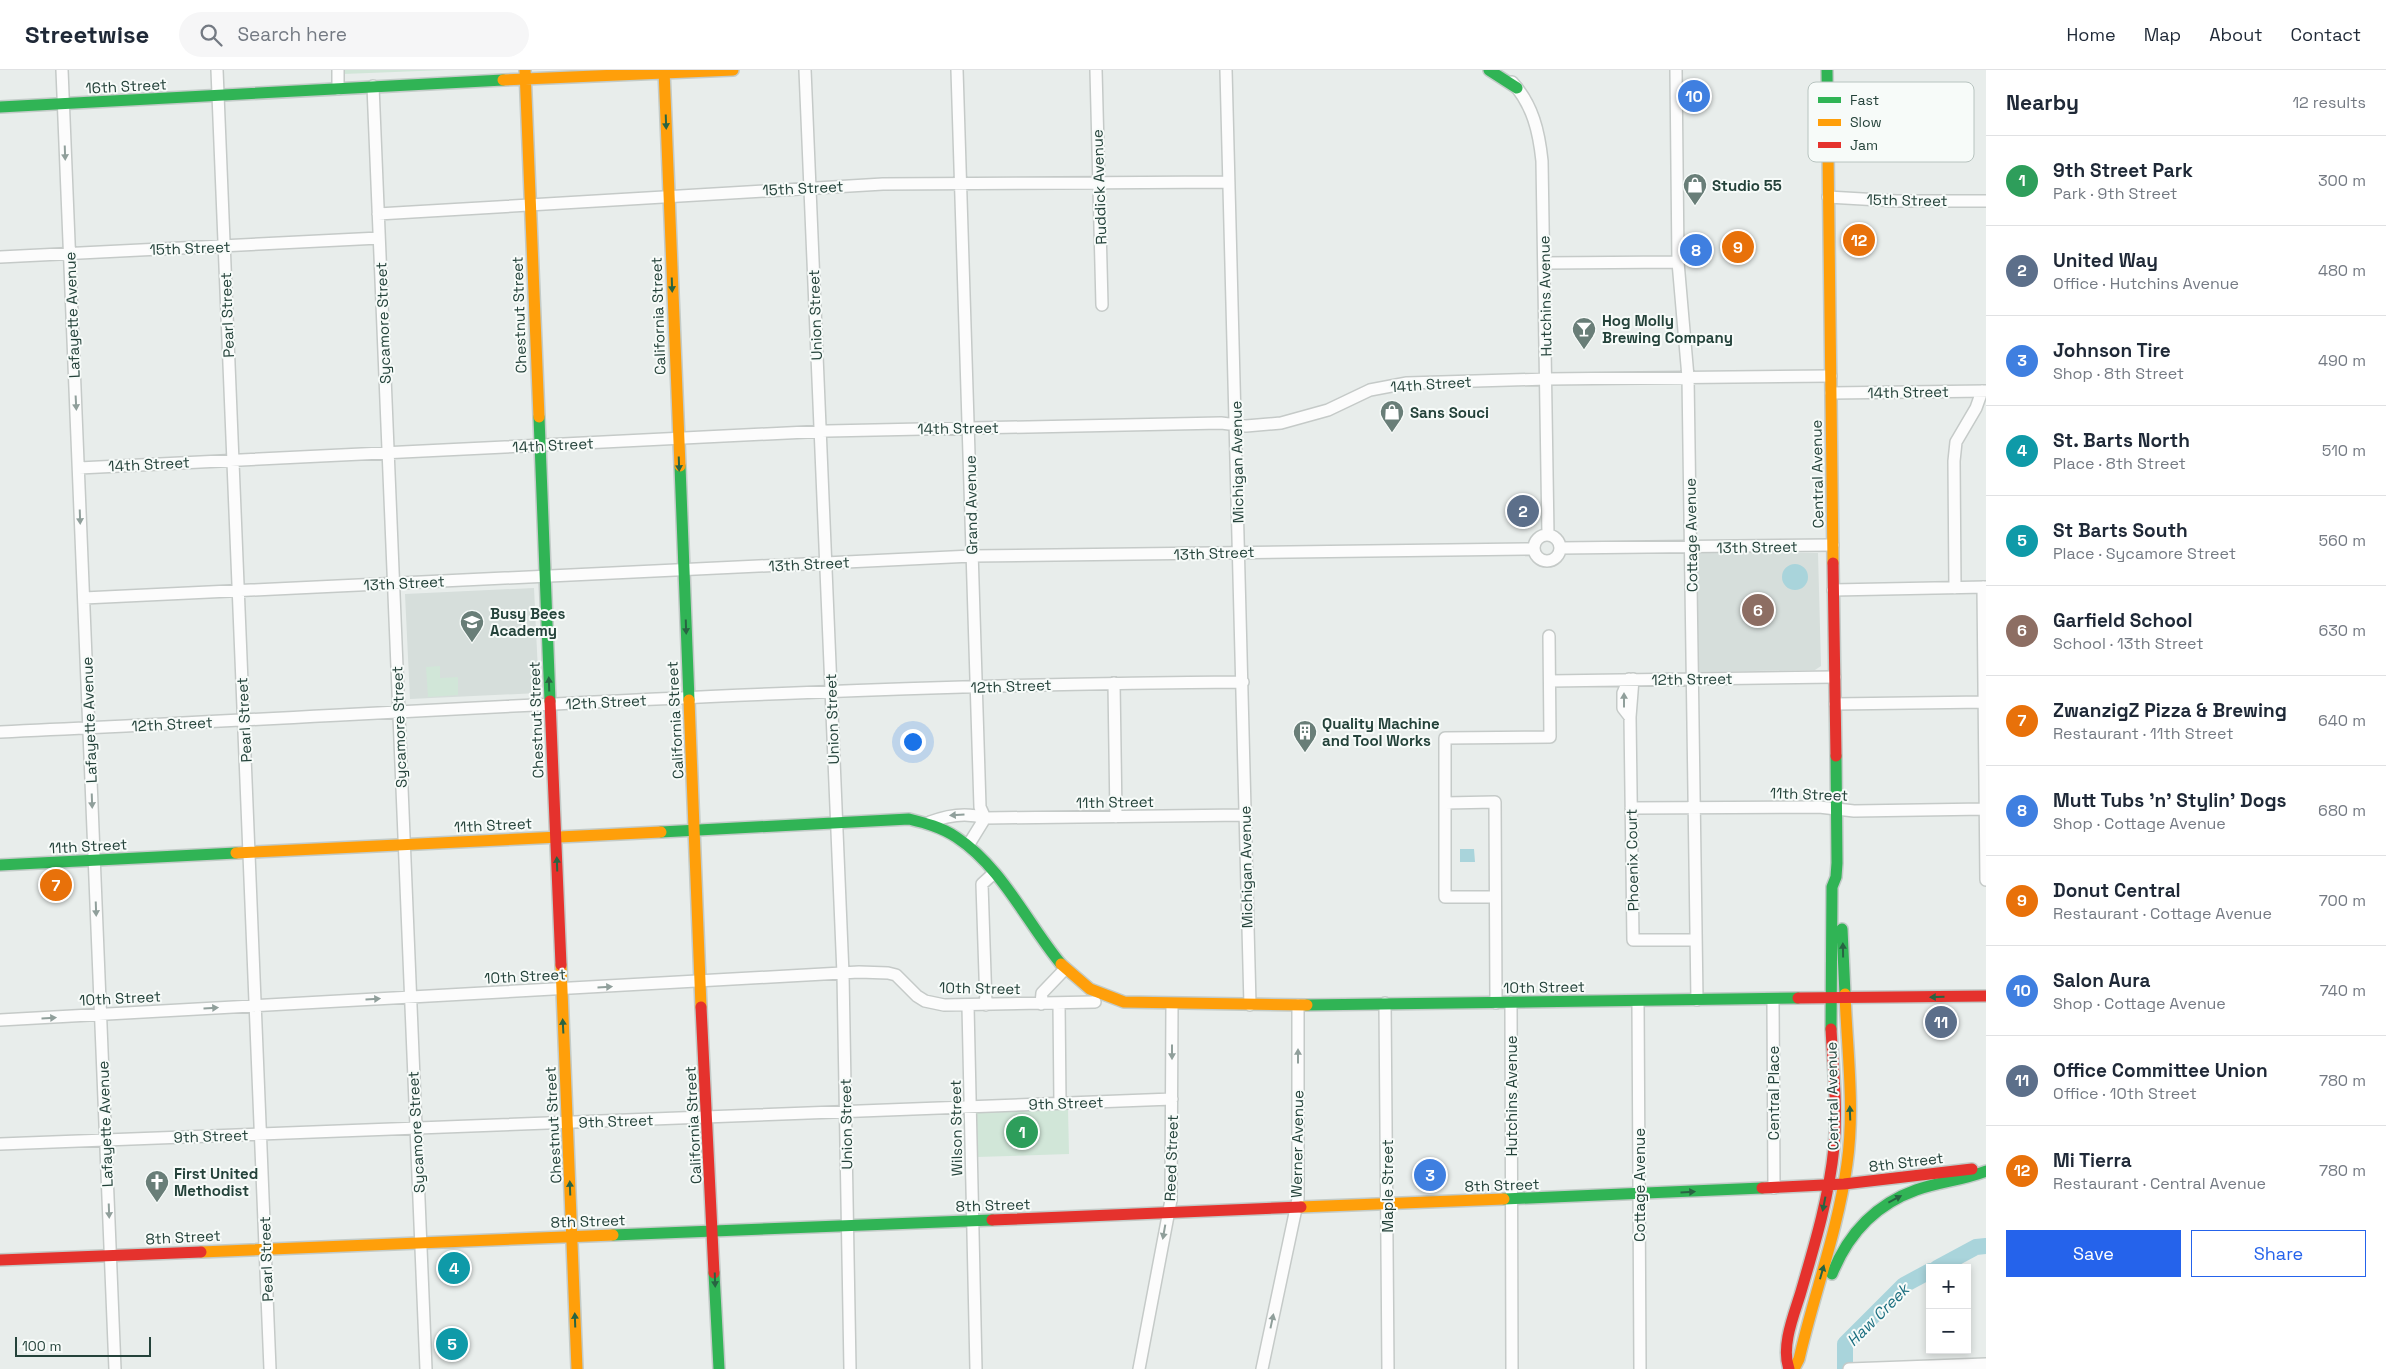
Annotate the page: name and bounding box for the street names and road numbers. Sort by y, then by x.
street label: 16th Street [85,74,167,98]
street label: Ruddick Avenue [1087,129,1111,245]
street label: 15th Street [762,176,844,200]
street label: 15th Street [1866,190,1948,210]
street label: Hutchins Avenue [1534,235,1556,357]
street label: 15th Street [149,237,231,259]
street label: Lafayette Avenue [60,251,84,379]
street label: Chestnut Street [507,256,531,374]
street label: California Street [646,257,670,375]
street label: Sycamore Street [371,262,395,384]
street label: Union Street [804,269,826,361]
street label: Pearl Street [216,272,238,358]
street label: 14th Street [1390,372,1472,396]
street label: 14th Street [1867,382,1949,402]
street label: Michigan Avenue [1226,400,1248,523]
street label: 14th Street [917,418,999,438]
street label: Central Avenue [1807,419,1827,529]
street label: 14th Street [512,433,594,457]
street label: 14th Street [108,452,190,476]
street label: Grand Avenue [961,455,981,555]
street label: Cottage Avenue [1681,478,1701,592]
street label: 13th Street [1716,537,1798,557]
street label: 13th Street [1173,542,1255,564]
street label: 13th Street [768,552,850,576]
street label: 13th Street [363,571,445,595]
street label: Lafayette Avenue [77,656,101,784]
street label: California Street [662,660,688,779]
street label: Chestnut Street [524,661,548,779]
street label: Sycamore Street [387,666,411,788]
street label: 12th Street [1651,669,1733,689]
street label: Union Street [821,673,843,765]
street label: 12th Street [970,675,1052,697]
street label: Pearl Street [232,677,256,763]
street label: 12th Street [565,690,647,714]
street label: 12th Street [131,712,213,736]
street label: 11th Street [1770,783,1849,805]
street label: 11th Street [1076,792,1154,812]
street label: Michigan Avenue [1235,805,1257,928]
street label: Phoenix Court [1622,808,1642,911]
street label: 11th Street [453,813,533,837]
street label: 11th Street [48,834,128,858]
street label: 10th Street [484,964,566,988]
street label: 10th Street [1503,977,1585,997]
street label: 10th Street [939,978,1021,998]
street label: 10th Street [79,986,161,1010]
street label: Hutchins Avenue [1502,1035,1521,1157]
street label: Central Avenue [1822,1041,1842,1151]
street label: Central Place [1764,1045,1783,1140]
street label: Lafayette Avenue [93,1060,117,1188]
street label: California Street [680,1065,706,1184]
street label: Chestnut Street [540,1066,566,1184]
street label: Sycamore Street [403,1070,429,1193]
street label: Union Street [836,1078,856,1170]
street label: Wilson Street [946,1079,966,1176]
street label: Werner Avenue [1287,1090,1307,1198]
street label: 9th Street [1028,1092,1104,1114]
street label: 9th Street [578,1110,654,1132]
street label: Reed Street [1160,1114,1182,1202]
street label: 9th Street [173,1125,249,1147]
street label: Cottage Avenue [1630,1128,1649,1242]
street label: Maple Street [1378,1139,1397,1233]
street label: 8th Street [1868,1148,1945,1176]
street label: 8th Street [1464,1174,1540,1196]
street label: 8th Street [955,1194,1031,1216]
street label: 8th Street [550,1210,626,1232]
street label: Pearl Street [255,1216,277,1302]
street label: 8th Street [145,1226,221,1248]

